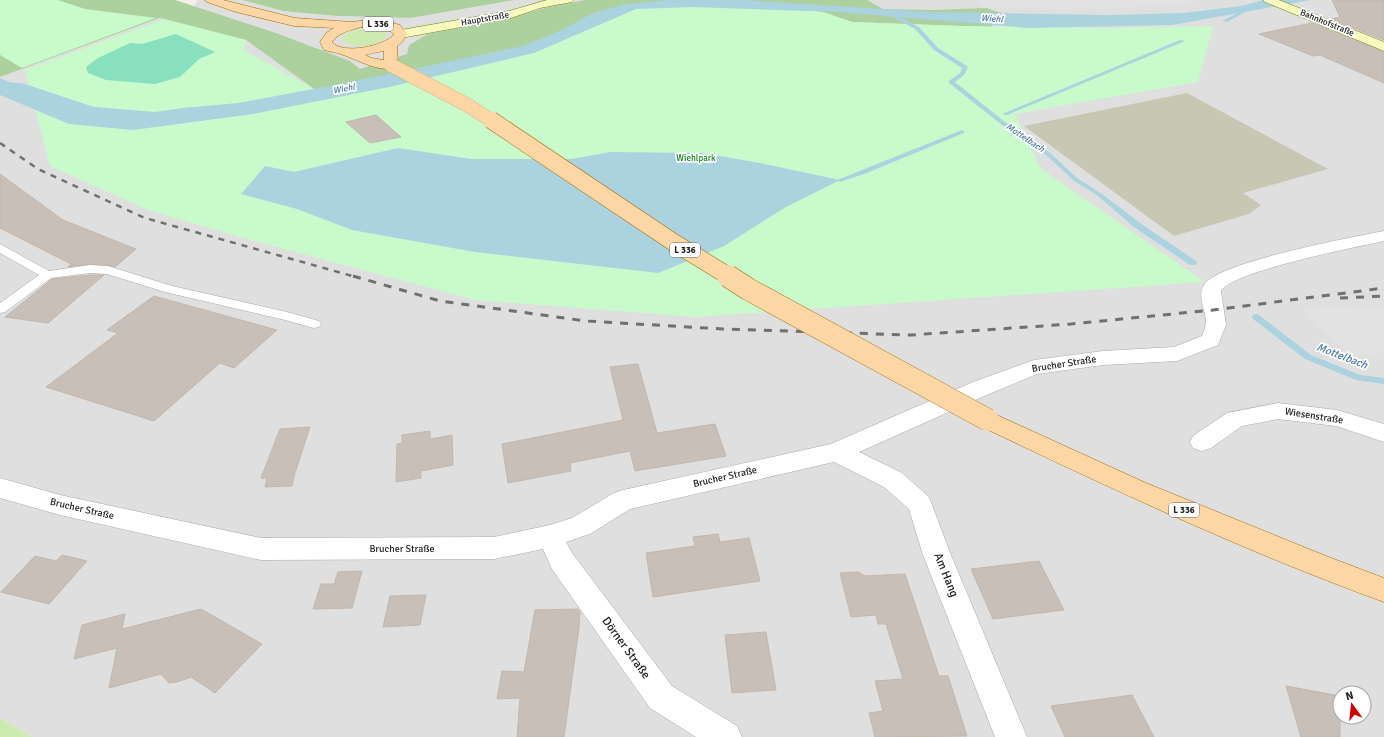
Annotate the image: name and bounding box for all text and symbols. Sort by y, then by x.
street label: Bahnhofstraße [1298,7,1356,39]
street label: Hauptstraße [460,9,510,29]
water label: Wiehl [981,13,1005,25]
road number: L 336 [363,17,393,31]
water label: Wiehl [332,81,357,96]
water label: Mottelbach [1004,121,1047,155]
park label: Wiehlpark [676,153,716,164]
road number: L 336 [670,243,700,257]
water label: Mottelbach [1315,340,1370,372]
street label: Brucher Straße [1031,353,1097,375]
street label: Wiesenstraße [1284,405,1344,427]
street label: Brucher Straße [692,464,758,490]
street label: Brucher Straße [49,496,115,522]
road number: L 336 [1169,503,1199,517]
street label: Brucher Straße [369,543,435,555]
street label: Am Hang [930,551,962,599]
street label: Dörner Straße [599,614,653,682]
north arrow [1332,685,1372,725]
text: N [1344,689,1355,703]

